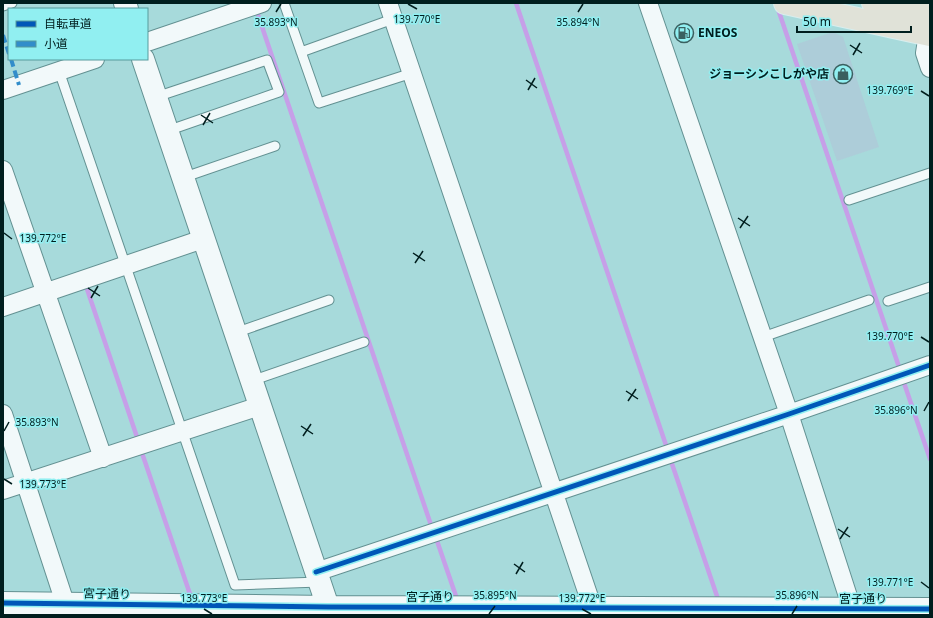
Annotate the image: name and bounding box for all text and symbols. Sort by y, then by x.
legend [8,8,148,60]
scale bar [797,8,911,34]
text: 139.770°E [394,12,440,26]
text: 50 m [803,13,831,30]
text: 自転車道 [44,15,92,32]
text: 35.893°N [254,15,298,29]
text: 35.894°N [556,15,600,29]
fuel station icon: ENEOS [673,22,695,44]
place label: ENEOS [698,24,738,41]
text: 小道 [44,35,68,52]
shop icon: ジョーシンこしがや店 [832,63,854,85]
place label: ジョーシンこしがや店 [709,65,829,82]
text: 139.769°E [867,83,913,97]
text: 139.772°E [20,231,66,245]
text: 139.770°E [867,329,913,343]
text: 35.896°N [874,403,918,417]
text: 35.893°N [15,415,59,429]
text: 139.773°E [20,477,66,491]
text: 139.771°E [867,575,913,589]
street label: 宮子通り [83,585,131,602]
street label: 宮子通り [406,588,454,605]
text: 35.895°N [473,588,517,602]
text: 35.896°N [775,588,819,602]
street label: 宮子通り [839,590,887,607]
text: 139.773°E [181,591,227,605]
text: 139.772°E [559,591,605,605]

